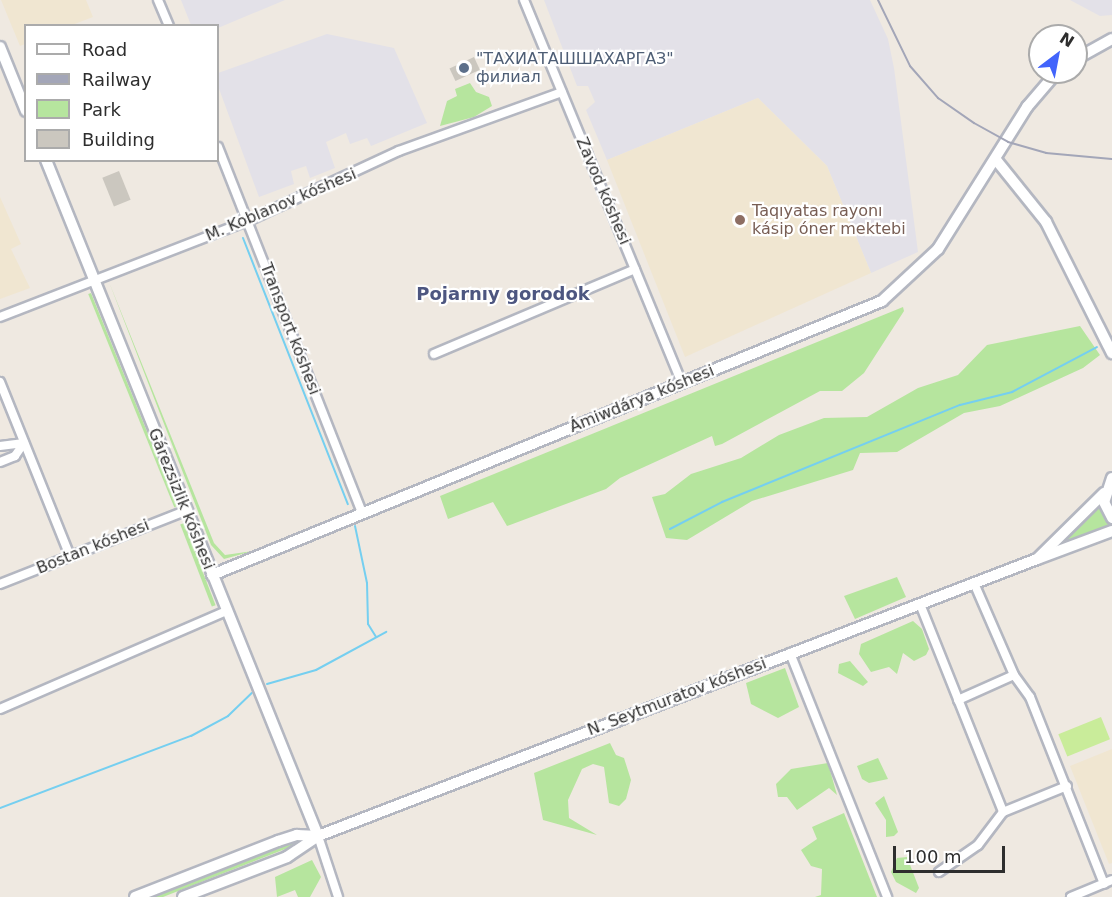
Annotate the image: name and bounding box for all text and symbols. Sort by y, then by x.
legend [24,24,219,162]
north arrow [1028,24,1088,84]
text: N [1056,28,1077,52]
text: Road [82,39,127,60]
place label: "ТАХИАТАШШАХАРГАЗ" филиал [476,49,674,87]
marker: "ТАХИАТАШШАХАРГАЗ" филиал [457,61,471,75]
text: Railway [82,69,152,90]
text: Park [82,99,121,120]
text: Building [82,129,155,150]
street label: Zavod kóshesi [572,134,634,248]
street label: M. Koblanov kóshesi [203,165,359,245]
place label: Taqıyatas rayonı kásip óner mektebi [752,201,906,239]
marker: Taqıyatas rayonı kásip óner mektebi [733,213,747,227]
street label: Transport kóshesi [256,260,324,398]
district label: Pojarnıy gorodok [416,283,590,305]
street label: Ámiwdárya kóshesi [567,361,717,437]
street label: Gárezsizlik kóshesi [144,426,218,572]
street label: Bostan kóshesi [34,516,152,578]
street label: N. Seytmuratov kóshesi [585,654,769,740]
scale bar [896,834,1008,872]
text: 100 m [904,846,962,867]

